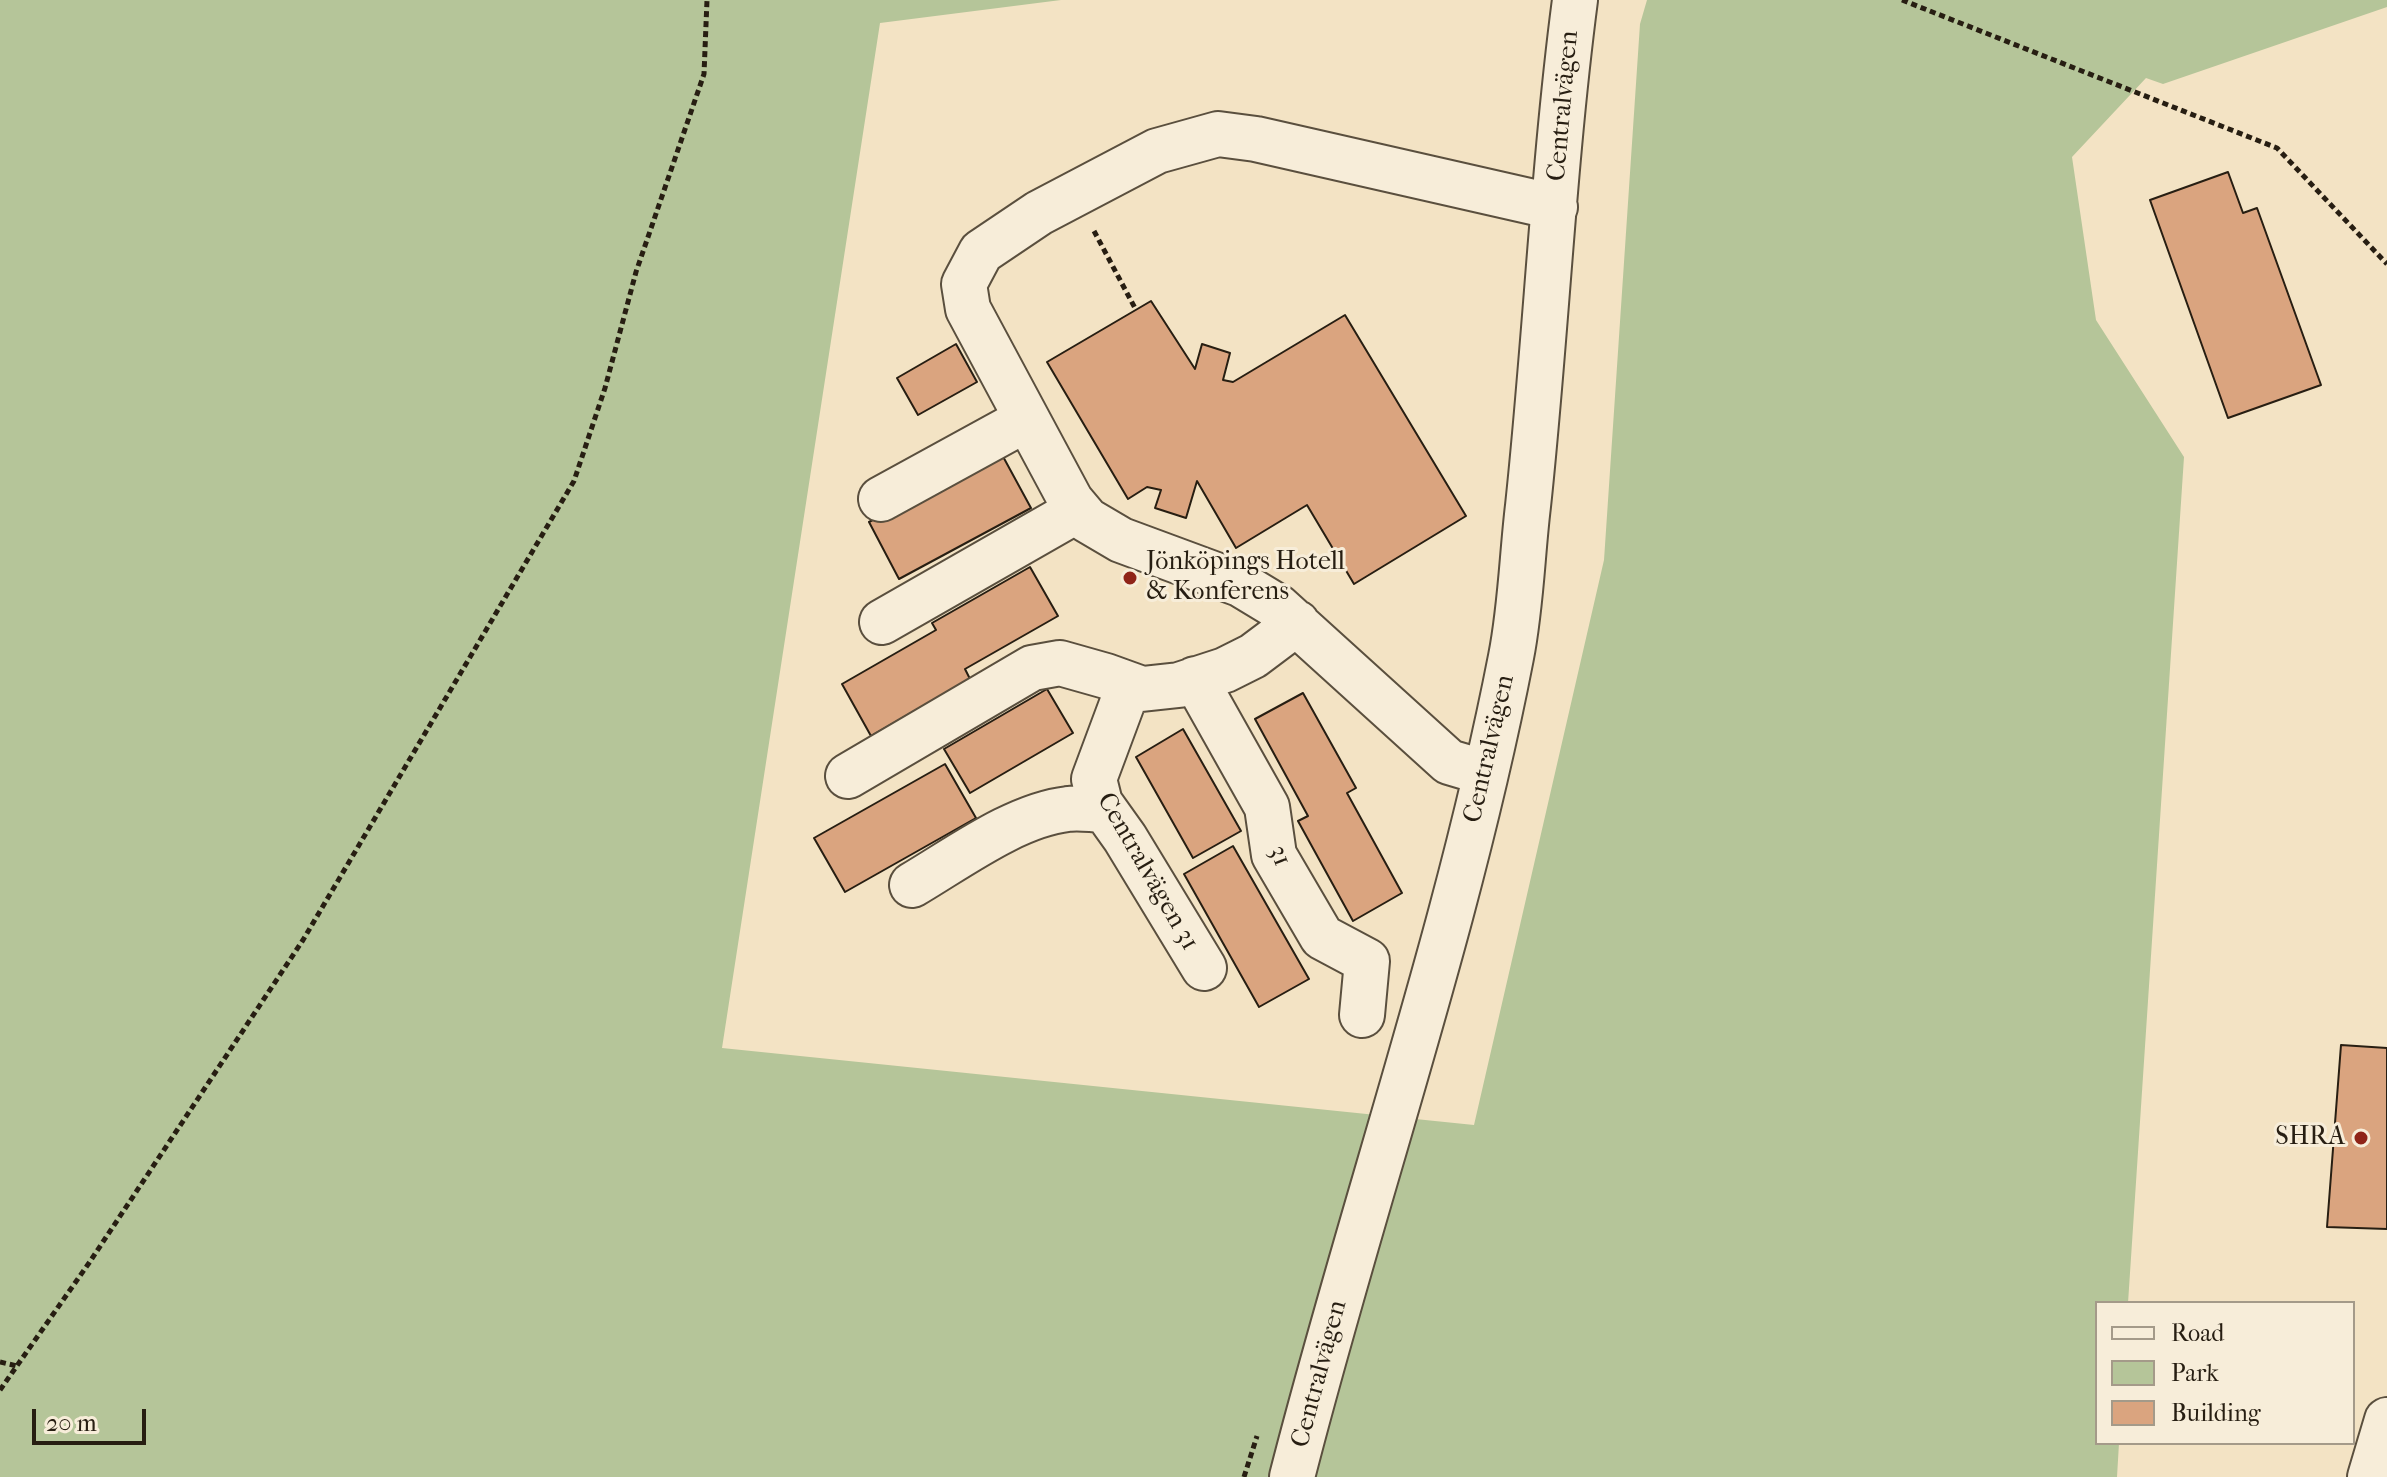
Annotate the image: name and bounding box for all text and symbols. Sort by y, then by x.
street label: Centralvägen [1542,29,1586,183]
place label: Jönköpings Hotell & Konferens [1146,547,1345,608]
marker: Jönköpings Hotell & Konferens [1121,569,1139,587]
street label: Centralvägen [1458,672,1522,826]
street label: Centralvägen 31 [1089,788,1205,956]
street label: 31 [1261,841,1297,871]
place label: SHRA [2275,1122,2345,1154]
marker: SHRA [2352,1129,2370,1147]
street label: Centralvägen [1285,1297,1355,1451]
legend [2095,1301,2355,1445]
text: Road [2171,1319,2224,1347]
text: Park [2171,1359,2219,1387]
scale bar [36,1393,150,1443]
text: Building [2171,1399,2261,1427]
text: 20 m [46,1409,97,1437]

